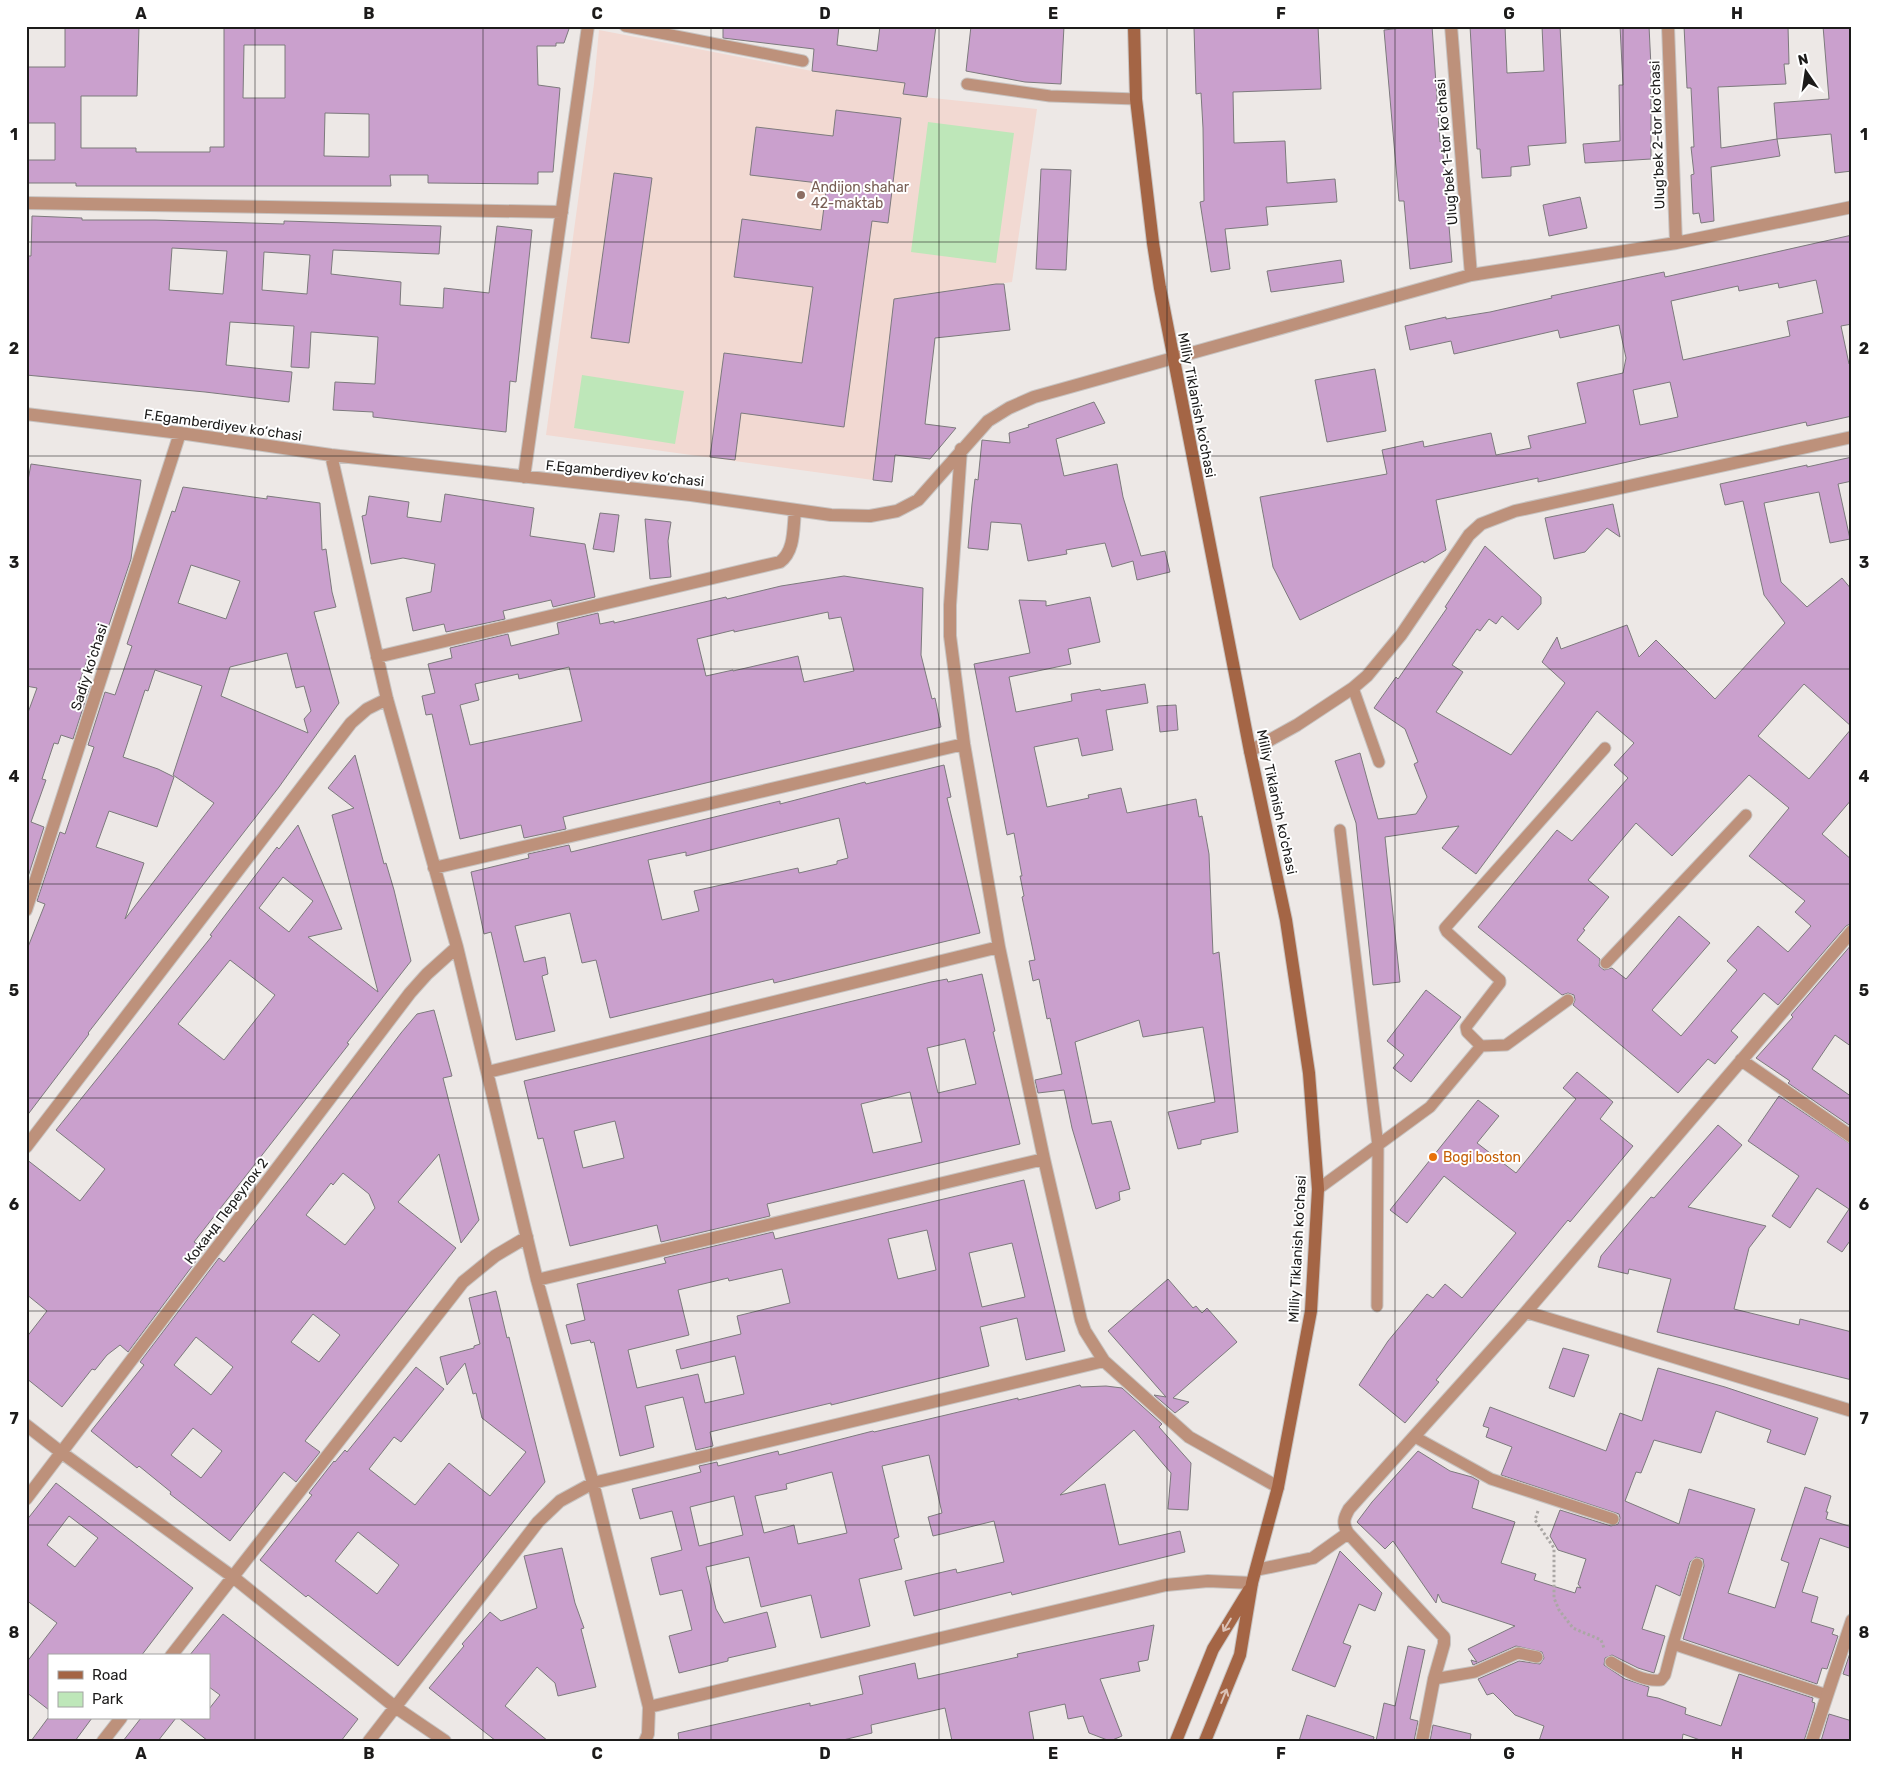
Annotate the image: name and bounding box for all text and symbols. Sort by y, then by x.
text: A [135,4,147,23]
text: B [363,4,375,23]
text: C [591,4,603,23]
text: D [819,4,831,23]
text: E [1048,4,1058,23]
text: F [1276,4,1286,23]
text: G [1503,4,1515,23]
text: H [1731,4,1743,23]
north arrow [1780,48,1830,98]
text: N [1796,50,1810,69]
street label: Ulug‘bek 2-tor koʻchasi [1646,60,1669,210]
street label: Ulug‘bek 1-tor koʻchasi [1432,78,1461,226]
text: 1 [10,125,18,144]
text: 1 [1860,125,1868,144]
place label: Andijon shahar 42-maktab [811,179,910,212]
marker: Andijon shahar 42-maktab [795,189,807,201]
street label: Milliy Tiklanish ko'chasi [1174,331,1219,479]
text: 2 [9,339,19,358]
text: 2 [1859,339,1869,358]
street label: F.Egamberdiyev kо‘chasi [143,406,303,445]
street label: F.Egamberdiyev kо‘chasi [545,457,705,490]
text: 3 [9,553,19,572]
text: 3 [1859,553,1869,572]
street label: Sadiy ko'chasi [67,621,112,713]
street label: Milliy Tiklanish ko'chasi [1253,728,1300,876]
text: 4 [9,767,20,786]
text: 4 [1859,767,1870,786]
text: 5 [9,981,19,1000]
text: 5 [1859,981,1869,1000]
place label: Bogi boston [1443,1149,1521,1166]
marker: Bogi boston [1427,1151,1439,1163]
street label: Коканд Πереулок 2 [181,1155,272,1268]
street label: Milliy Tiklanish ko'chasi [1285,1175,1310,1323]
text: 6 [9,1195,19,1214]
text: 6 [1859,1195,1869,1214]
text: 7 [9,1409,19,1428]
text: 7 [1859,1409,1869,1428]
one-way arrow [1222,1617,1232,1631]
text: 8 [9,1623,20,1642]
text: 8 [1859,1623,1870,1642]
legend [48,1654,210,1720]
text: Road [92,1666,128,1684]
one-way arrow [1219,1689,1229,1704]
text: Park [92,1690,123,1708]
text: A [135,1744,147,1763]
text: B [363,1744,375,1763]
text: C [591,1744,603,1763]
text: D [819,1744,831,1763]
text: E [1048,1744,1058,1763]
text: F [1276,1744,1286,1763]
text: G [1503,1744,1515,1763]
text: H [1731,1744,1743,1763]

